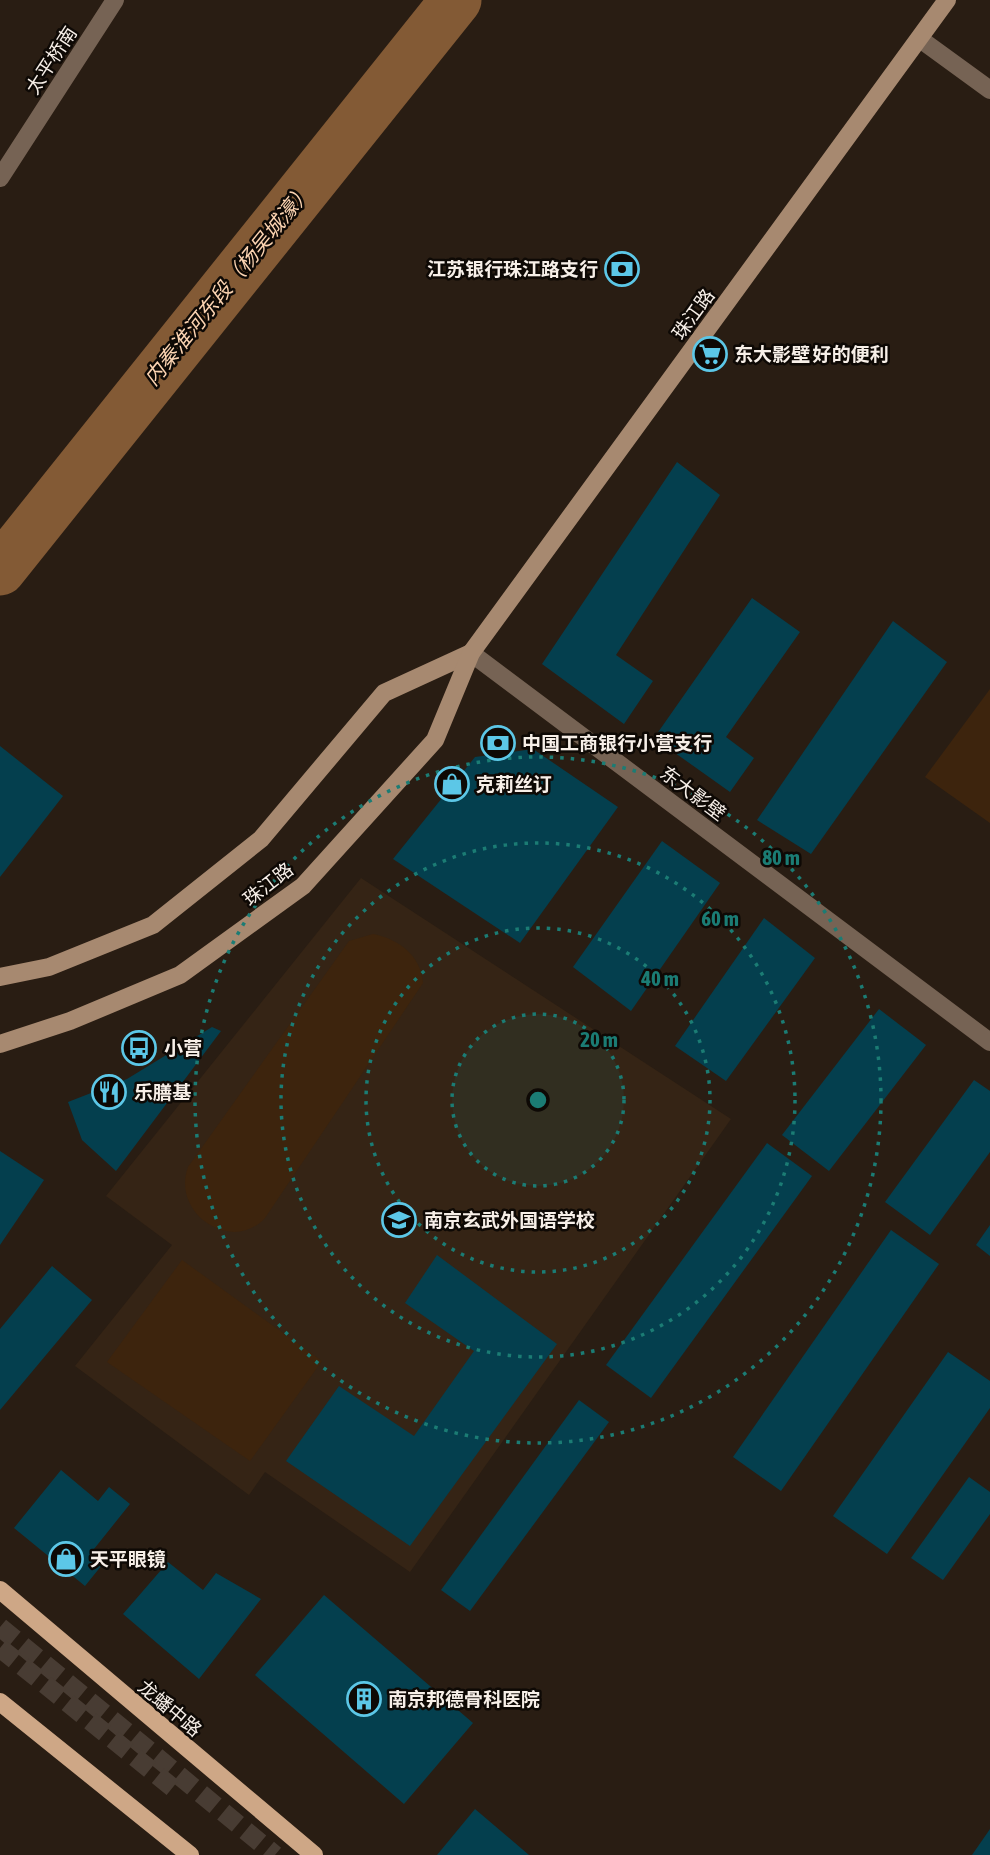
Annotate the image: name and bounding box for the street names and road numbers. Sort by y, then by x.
street label: 太平桥南 [21,22,81,98]
street label: 珠江路 [667,284,719,344]
street label: 东大影壁 [656,761,730,825]
street label: 珠江路 [239,858,297,910]
street label: 龙蟠中路 [134,1675,206,1741]

